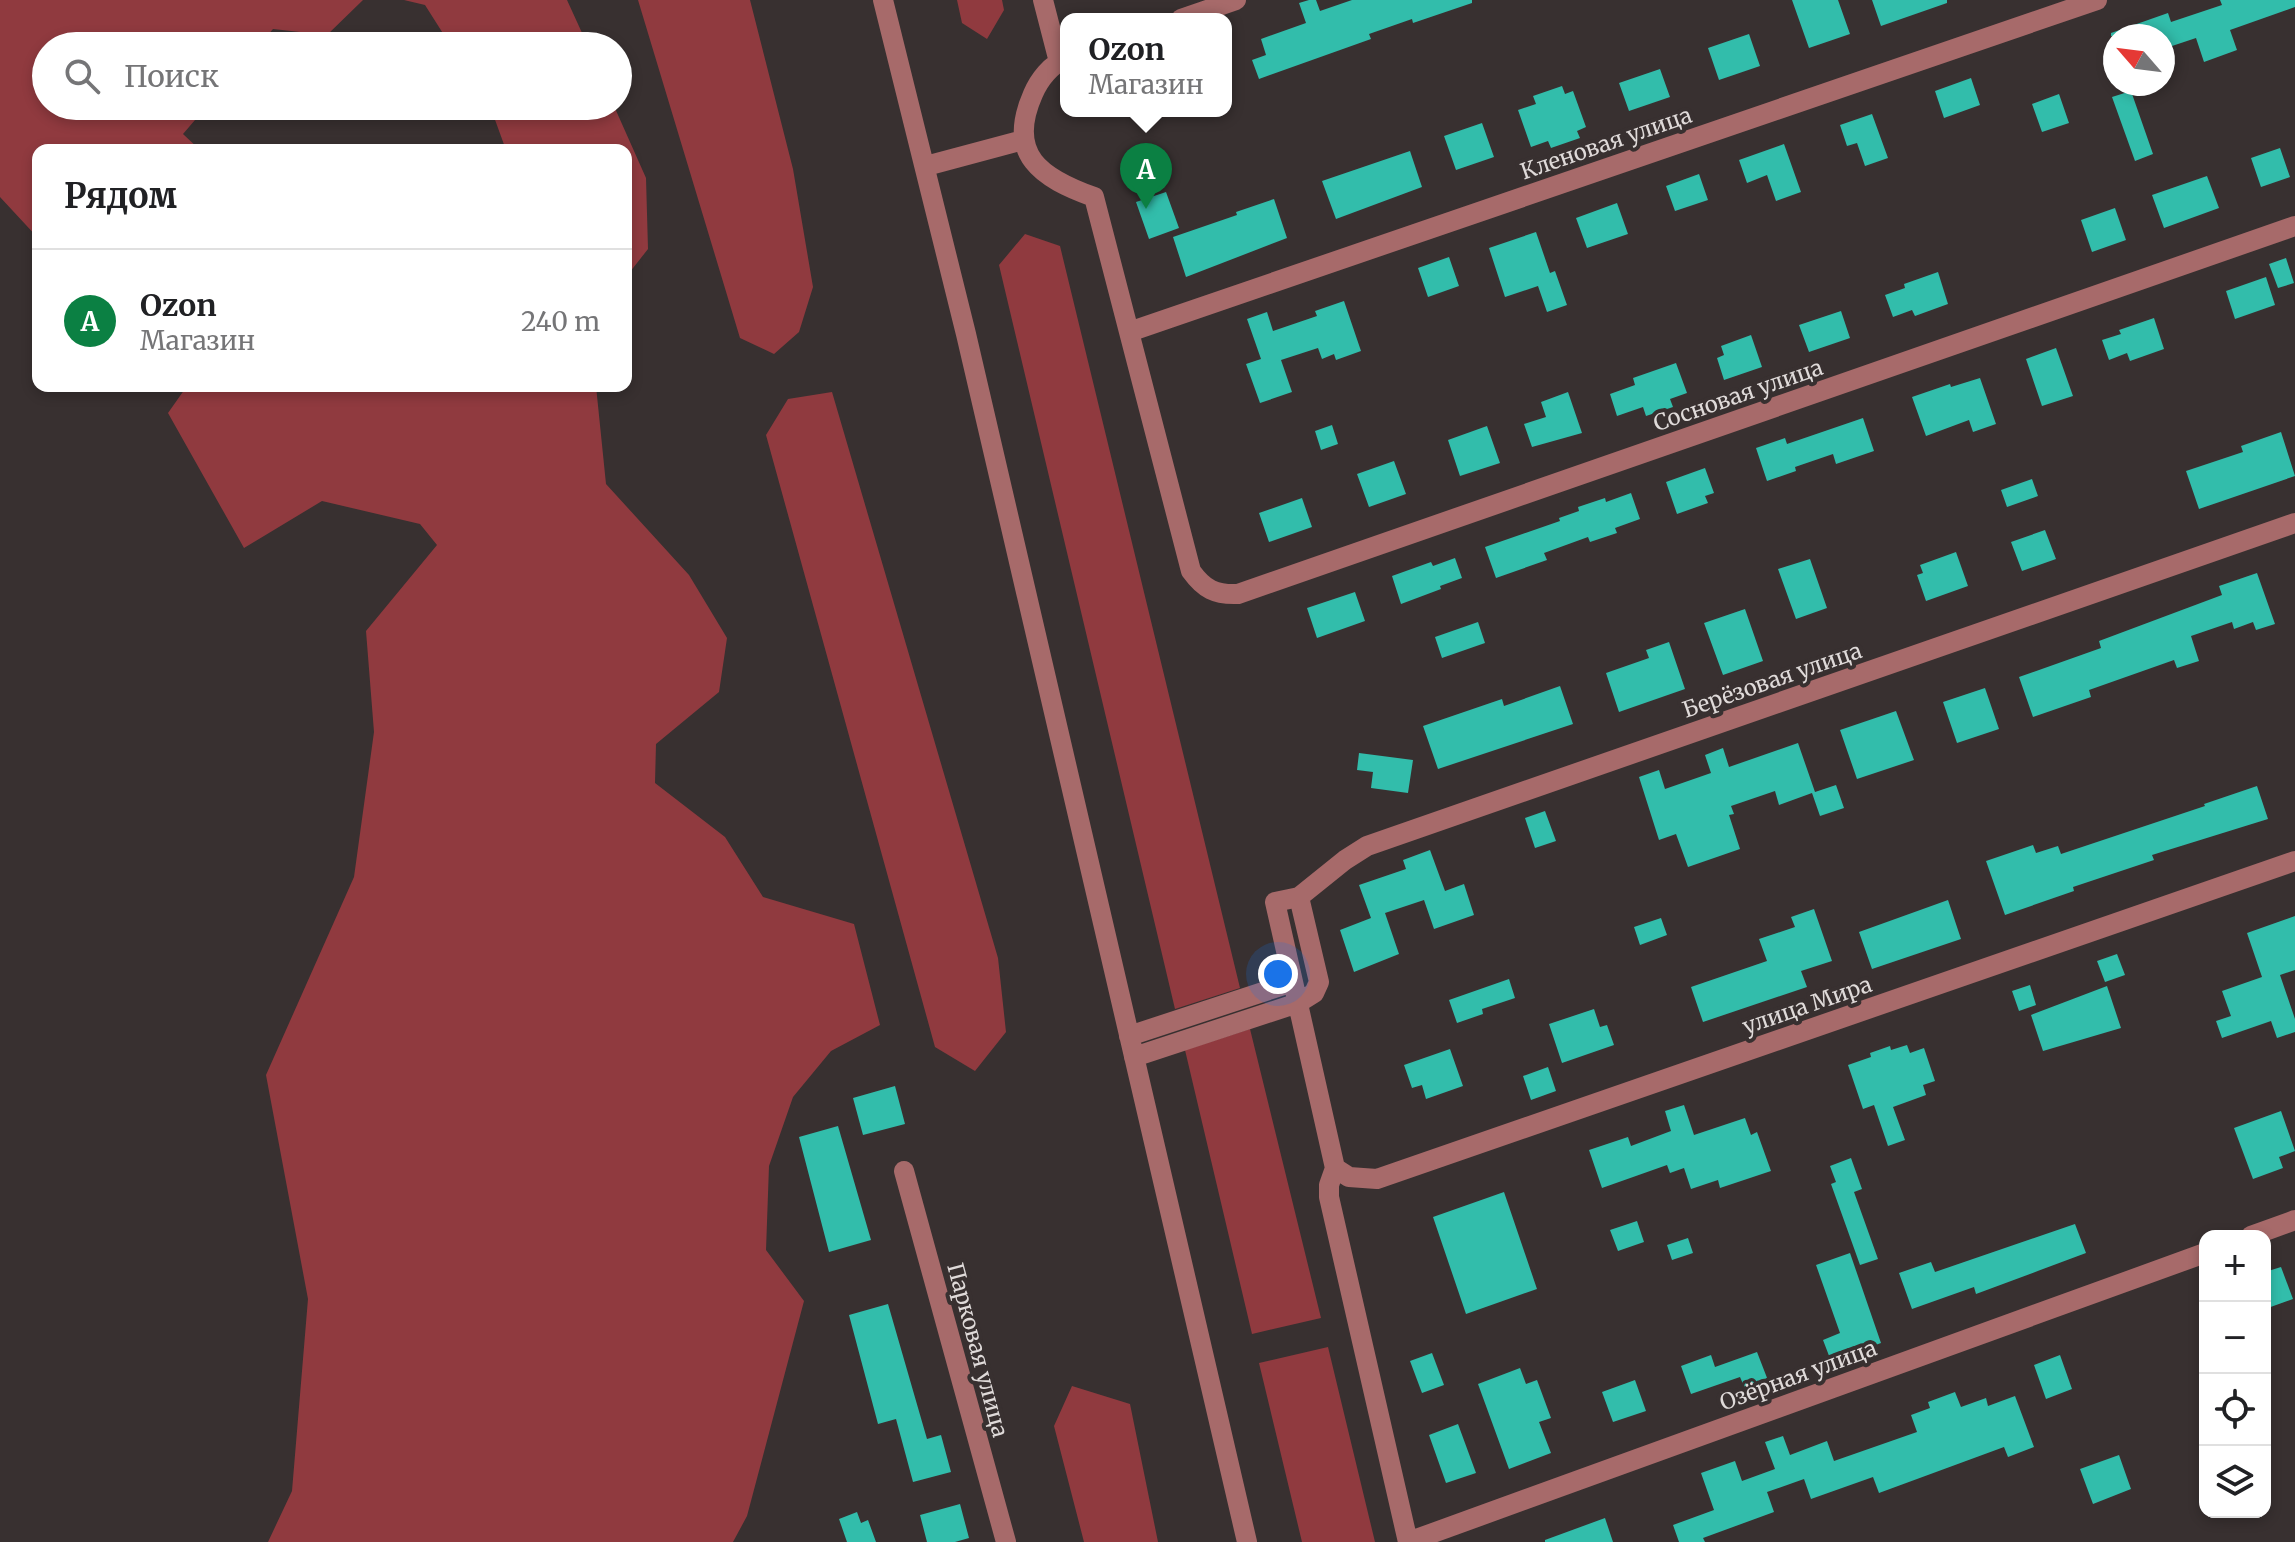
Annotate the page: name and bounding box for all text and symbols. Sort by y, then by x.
popup [1060,13,1232,117]
north arrow [2103,24,2175,96]
text: Ozon [1088,30,1165,68]
search box [32,32,632,120]
icon: search [60,54,104,98]
text: Поиск [124,57,219,95]
text: Магазин [1088,68,1204,101]
street label: Кленовая улица [1517,101,1696,185]
pin: A [1120,143,1172,209]
text: Рядом [64,175,177,217]
text: Ozon [140,286,217,324]
text: A [81,305,99,338]
text: 240 m [521,305,600,338]
text: Магазин [140,324,255,357]
street label: Сосновая улица [1650,353,1827,437]
street label: Берёзовая улица [1679,636,1865,724]
your location [1258,954,1298,994]
street label: улица Мира [1739,970,1876,1040]
map controls [2199,1230,2271,1518]
button: + [2199,1230,2271,1302]
street label: Парковая улица [941,1260,1015,1441]
button: − [2199,1302,2271,1374]
street label: Озёрная улица [1716,1334,1880,1416]
button: locate [2199,1374,2271,1446]
button: layers [2199,1446,2271,1518]

